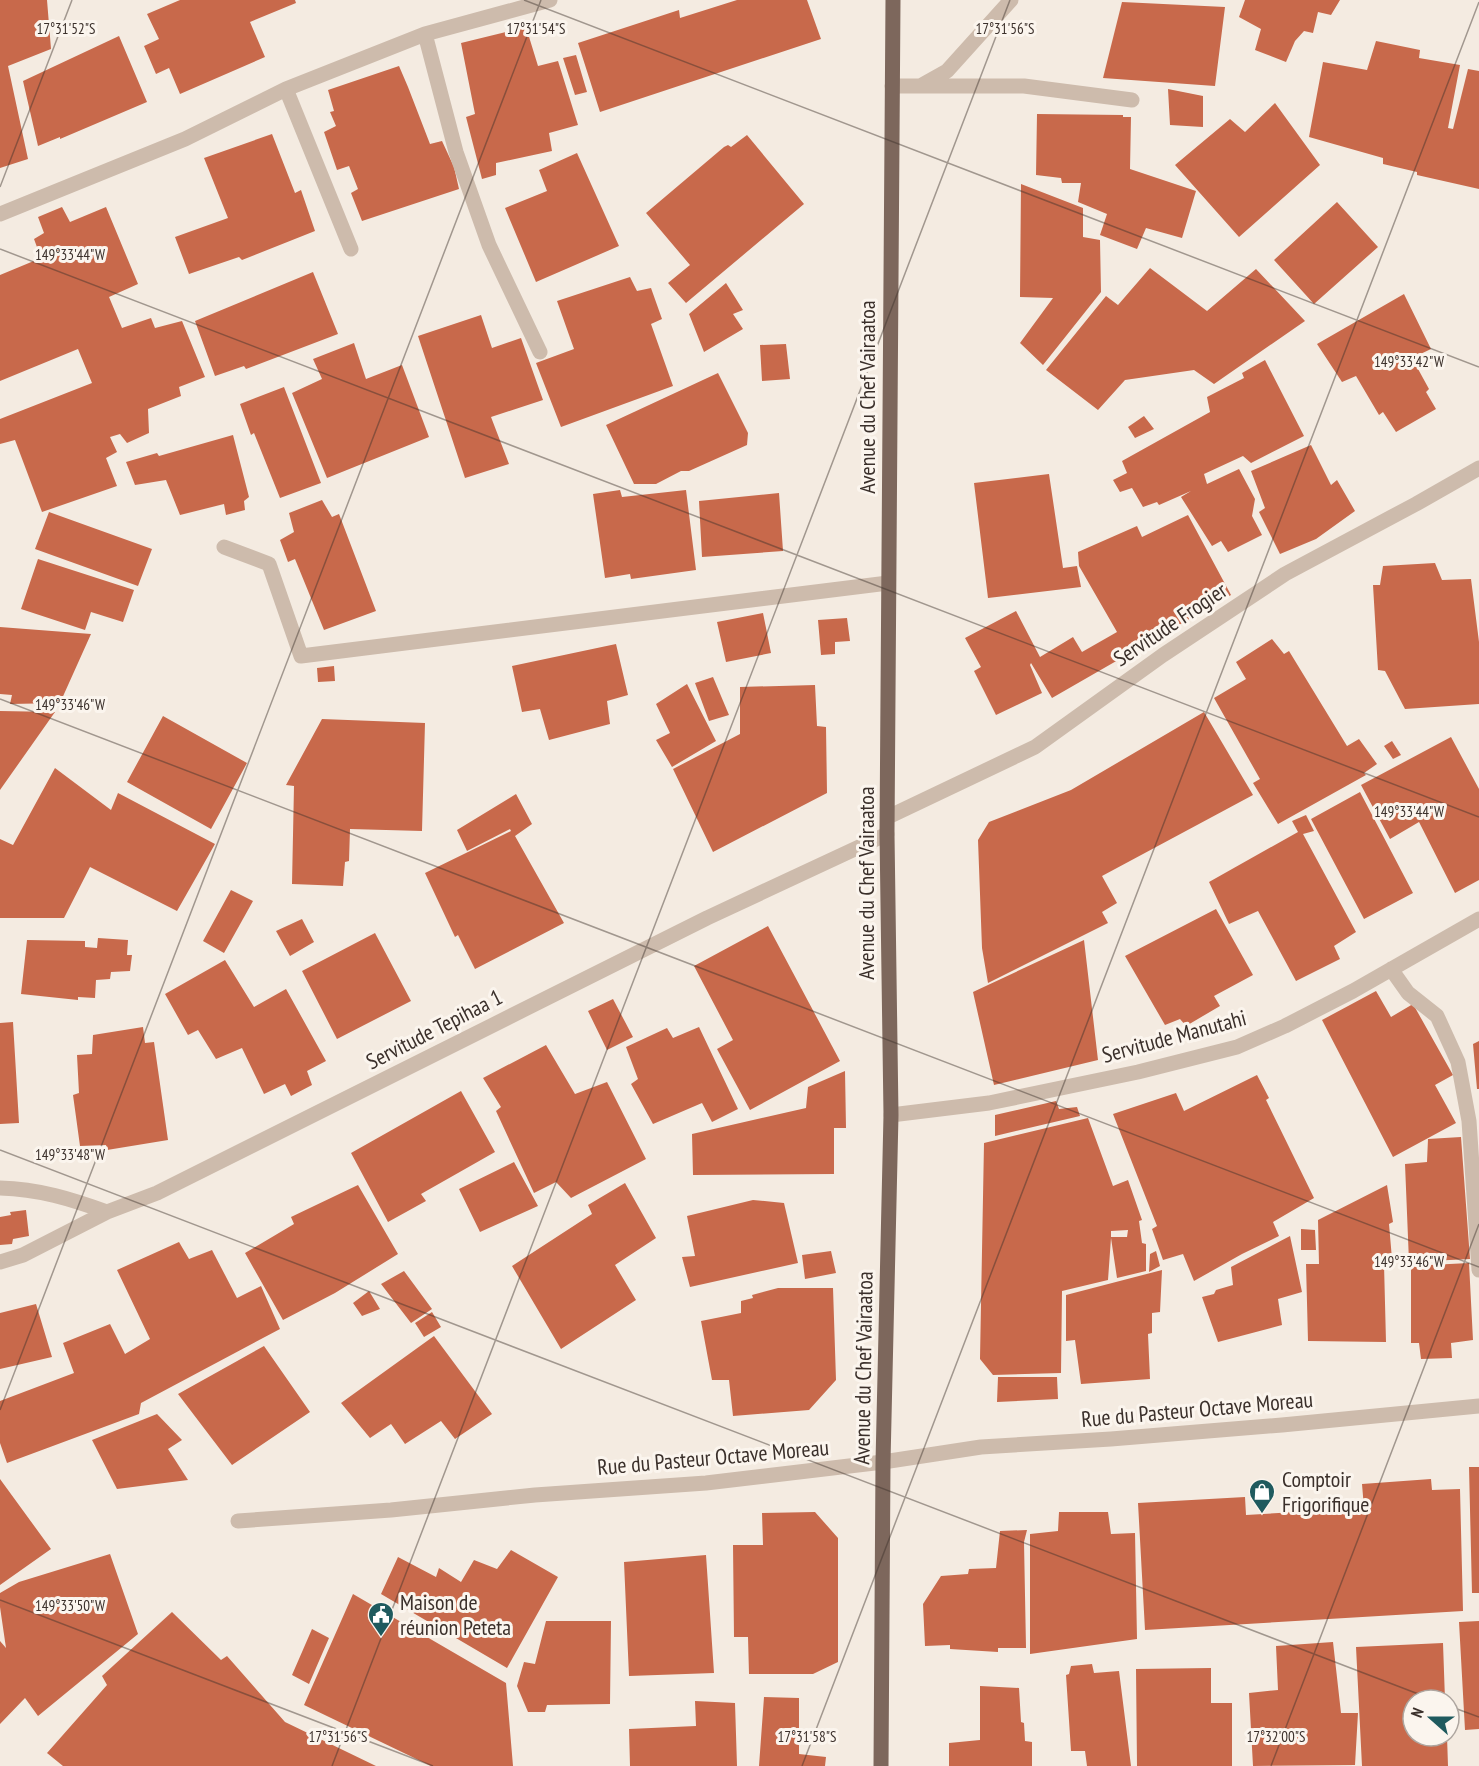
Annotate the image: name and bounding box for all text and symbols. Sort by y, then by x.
text: 17°31'52"S [36,19,96,38]
text: 17°31'54"S [506,19,566,38]
text: 17°31'56"S [975,19,1035,38]
text: 149°33'44"W [35,245,105,264]
street label: Avenue du Chef Vairaatoa [853,300,881,494]
text: 149°33'42"W [1374,352,1444,371]
street label: Servitude Frogier [1108,576,1232,672]
text: 149°33'46"W [35,695,105,714]
street label: Avenue du Chef Vairaatoa [852,786,880,980]
text: 149°33'44"W [1374,802,1444,821]
street label: Servitude Tepihaa 1 [361,983,507,1075]
street label: Servitude Manutahi [1099,1003,1249,1069]
text: 149°33'48"W [35,1145,105,1164]
text: 149°33'46"W [1374,1252,1444,1271]
street label: Avenue du Chef Vairaatoa [847,1271,879,1465]
street label: Rue du Pasteur Octave Moreau [1080,1385,1314,1433]
street label: Rue du Pasteur Octave Moreau [596,1433,830,1481]
place label: Comptoir Frigorifique [1282,1465,1369,1518]
shop icon: Comptoir Frigorifique [1247,1477,1277,1515]
place label: Maison de réunion Peteta [400,1588,511,1641]
text: 149°33'50"W [35,1596,105,1615]
public building icon: Maison de réunion Peteta [366,1600,396,1638]
north arrow [1401,1688,1461,1748]
text: N [1406,1705,1428,1720]
text: 17°31'56"S [308,1727,368,1746]
text: 17°31'58"S [777,1727,837,1746]
text: 17°32'00"S [1246,1727,1306,1746]

